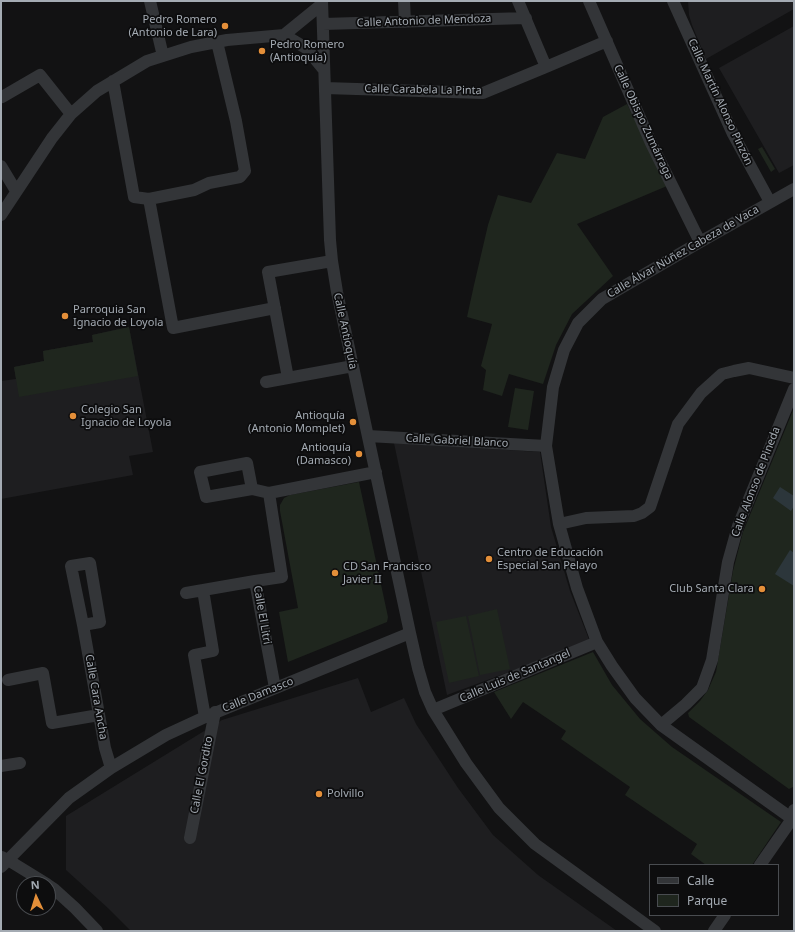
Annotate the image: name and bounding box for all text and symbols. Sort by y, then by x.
street label: Calle Antonio de Mendoza [356,12,492,30]
place label: Pedro Romero (Antonio de Lara) [129,13,217,39]
marker: Pedro Romero (Antonio de Lara) [220,21,230,31]
street label: Calle Martín Alonso Pinzón [685,37,755,167]
place label: Pedro Romero (Antioquía) [270,38,344,64]
marker: Pedro Romero (Antioquía) [257,46,267,56]
street label: Calle Obispo Zumárraga [611,63,675,181]
street label: Calle Carabela La Pinta [364,82,482,98]
street label: Calle Álvar Núñez Cabeza de Vaca [605,203,761,301]
street label: Calle Antioquía [330,292,360,370]
place label: Parroquia San Ignacio de Loyola [73,303,163,329]
marker: Parroquia San Ignacio de Loyola [60,311,70,321]
place label: Colegio San Ignacio de Loyola [81,403,171,429]
place label: Antioquía (Antonio Momplet) [248,409,345,435]
marker: Colegio San Ignacio de Loyola [68,411,78,421]
marker: Antioquía (Antonio Momplet) [348,417,358,427]
street label: Calle Alonso de Pineda [729,425,783,539]
street label: Calle Gabriel Blanco [405,432,509,450]
place label: Antioquía (Damasco) [297,441,351,467]
marker: Antioquía (Damasco) [354,449,364,459]
place label: Centro de Educación Especial San Pelayo [497,546,603,572]
marker: Centro de Educación Especial San Pelayo [484,554,494,564]
place label: CD San Francisco Javier II [343,560,431,586]
marker: CD San Francisco Javier II [330,568,340,578]
place label: Club Santa Clara [669,582,754,596]
street label: Calle El Litri [250,584,274,646]
marker: Club Santa Clara [757,584,767,594]
street label: Calle Luis de Santangel [458,647,572,705]
street label: Calle Cara Ancha [82,653,110,741]
street label: Calle Damasco [220,675,296,715]
street label: Calle El Gordito [188,735,216,815]
place label: Polvillo [327,787,364,801]
marker: Polvillo [314,789,324,799]
legend [649,864,779,916]
text: Calle [687,872,714,889]
north arrow [16,876,56,916]
text: N [30,877,40,892]
text: Parque [687,892,727,909]

